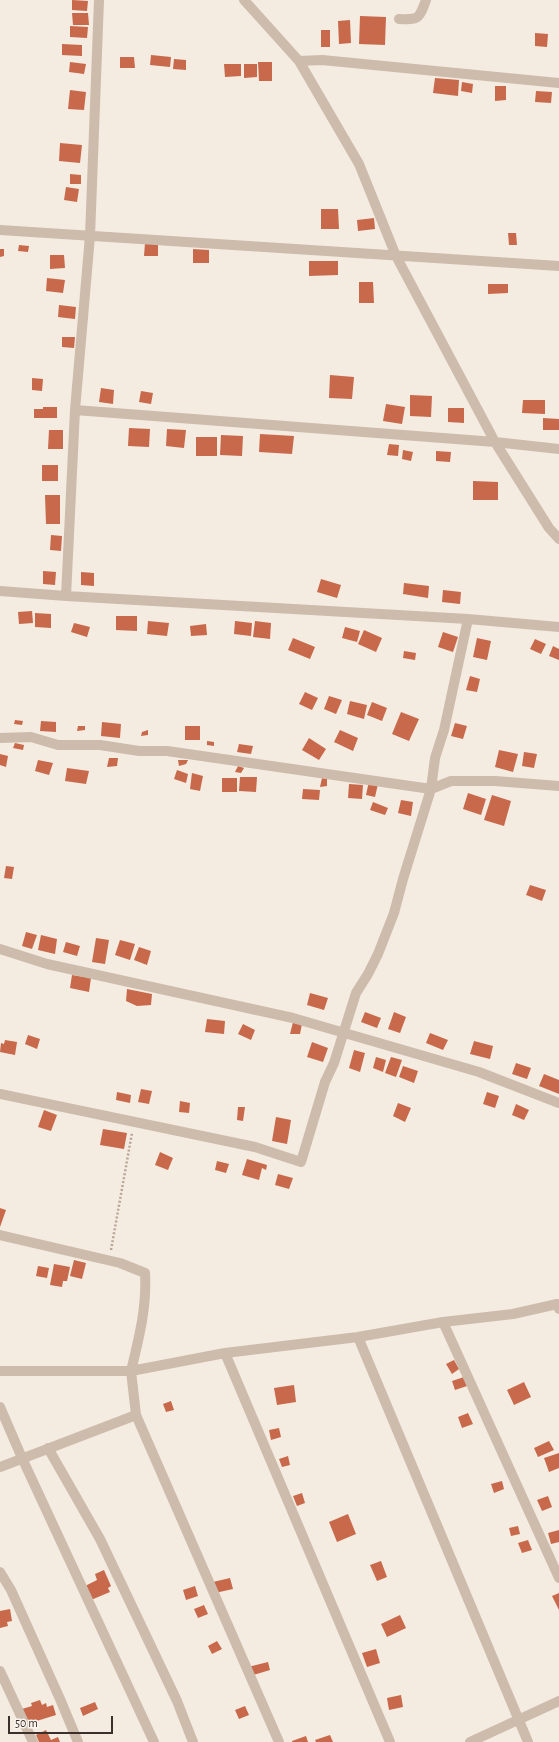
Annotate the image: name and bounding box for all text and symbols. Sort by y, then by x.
scale bar [10,1708,115,1734]
text: 50 m [15,1717,38,1729]

